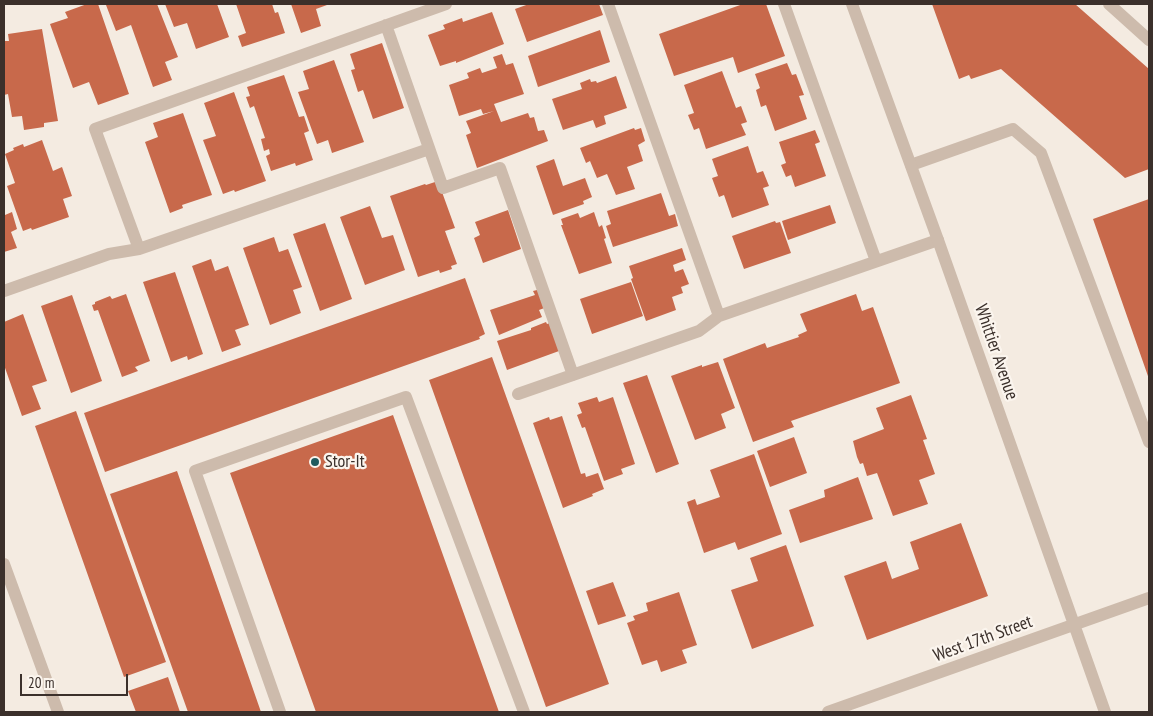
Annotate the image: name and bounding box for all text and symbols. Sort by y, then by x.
street label: Whittier Avenue [970,301,1022,403]
place label: Stor-It [325,451,365,473]
marker: Stor-It [309,456,321,468]
street label: West 17th Street [931,611,1035,667]
scale bar [22,664,130,696]
text: 20 m [28,673,54,692]

